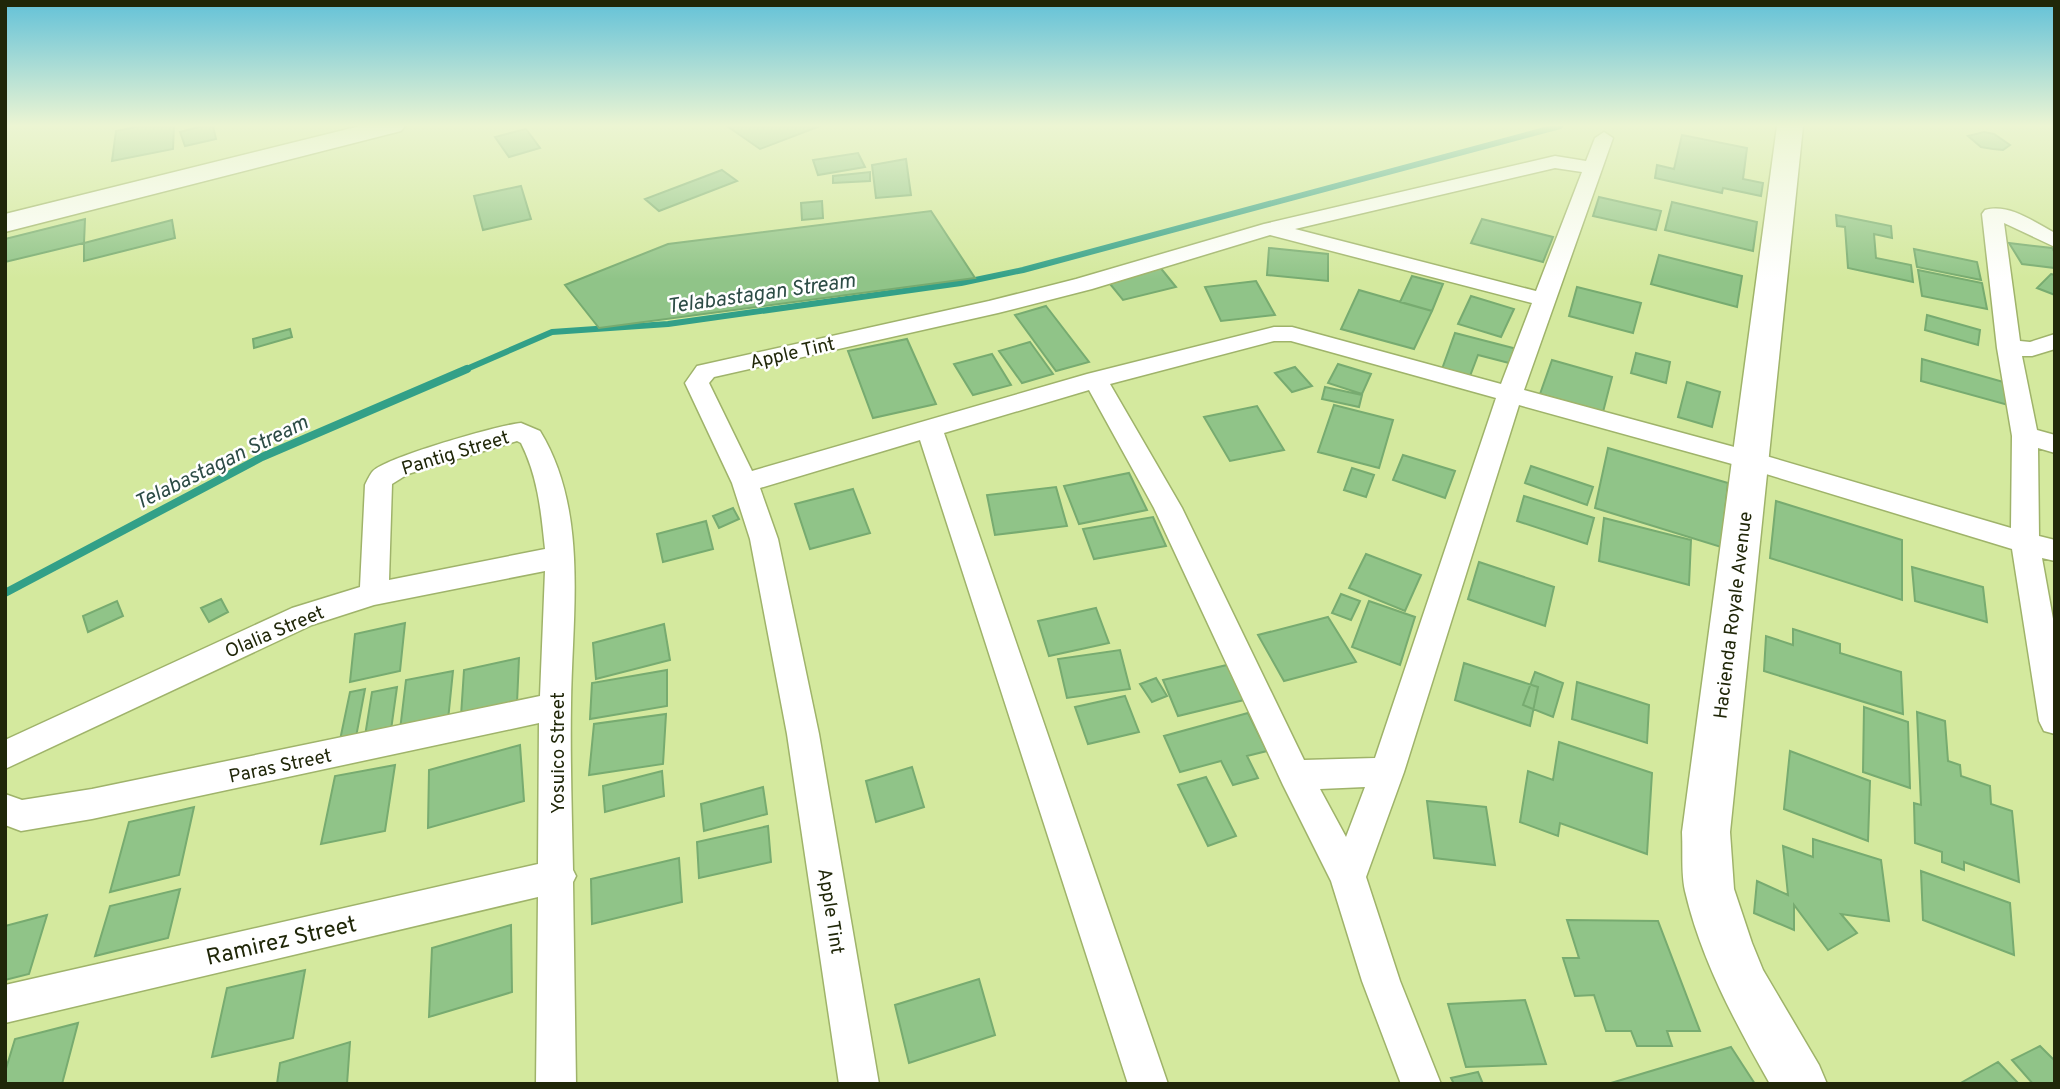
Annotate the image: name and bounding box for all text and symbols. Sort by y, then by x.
water label: Telabastagan Stream [665,268,858,321]
street label: Apple Tint [748,333,837,375]
water label: Telabastagan Stream [130,409,314,517]
street label: Pantig Street [399,426,512,482]
street label: Hacienda Royale Avenue [1709,510,1759,720]
street label: Olalia Street [222,601,328,664]
street label: Yosuico Street [547,692,571,814]
street label: Paras Street [227,744,334,790]
street label: Apple Tint [811,867,849,956]
street label: Ramirez Street [203,911,360,974]

